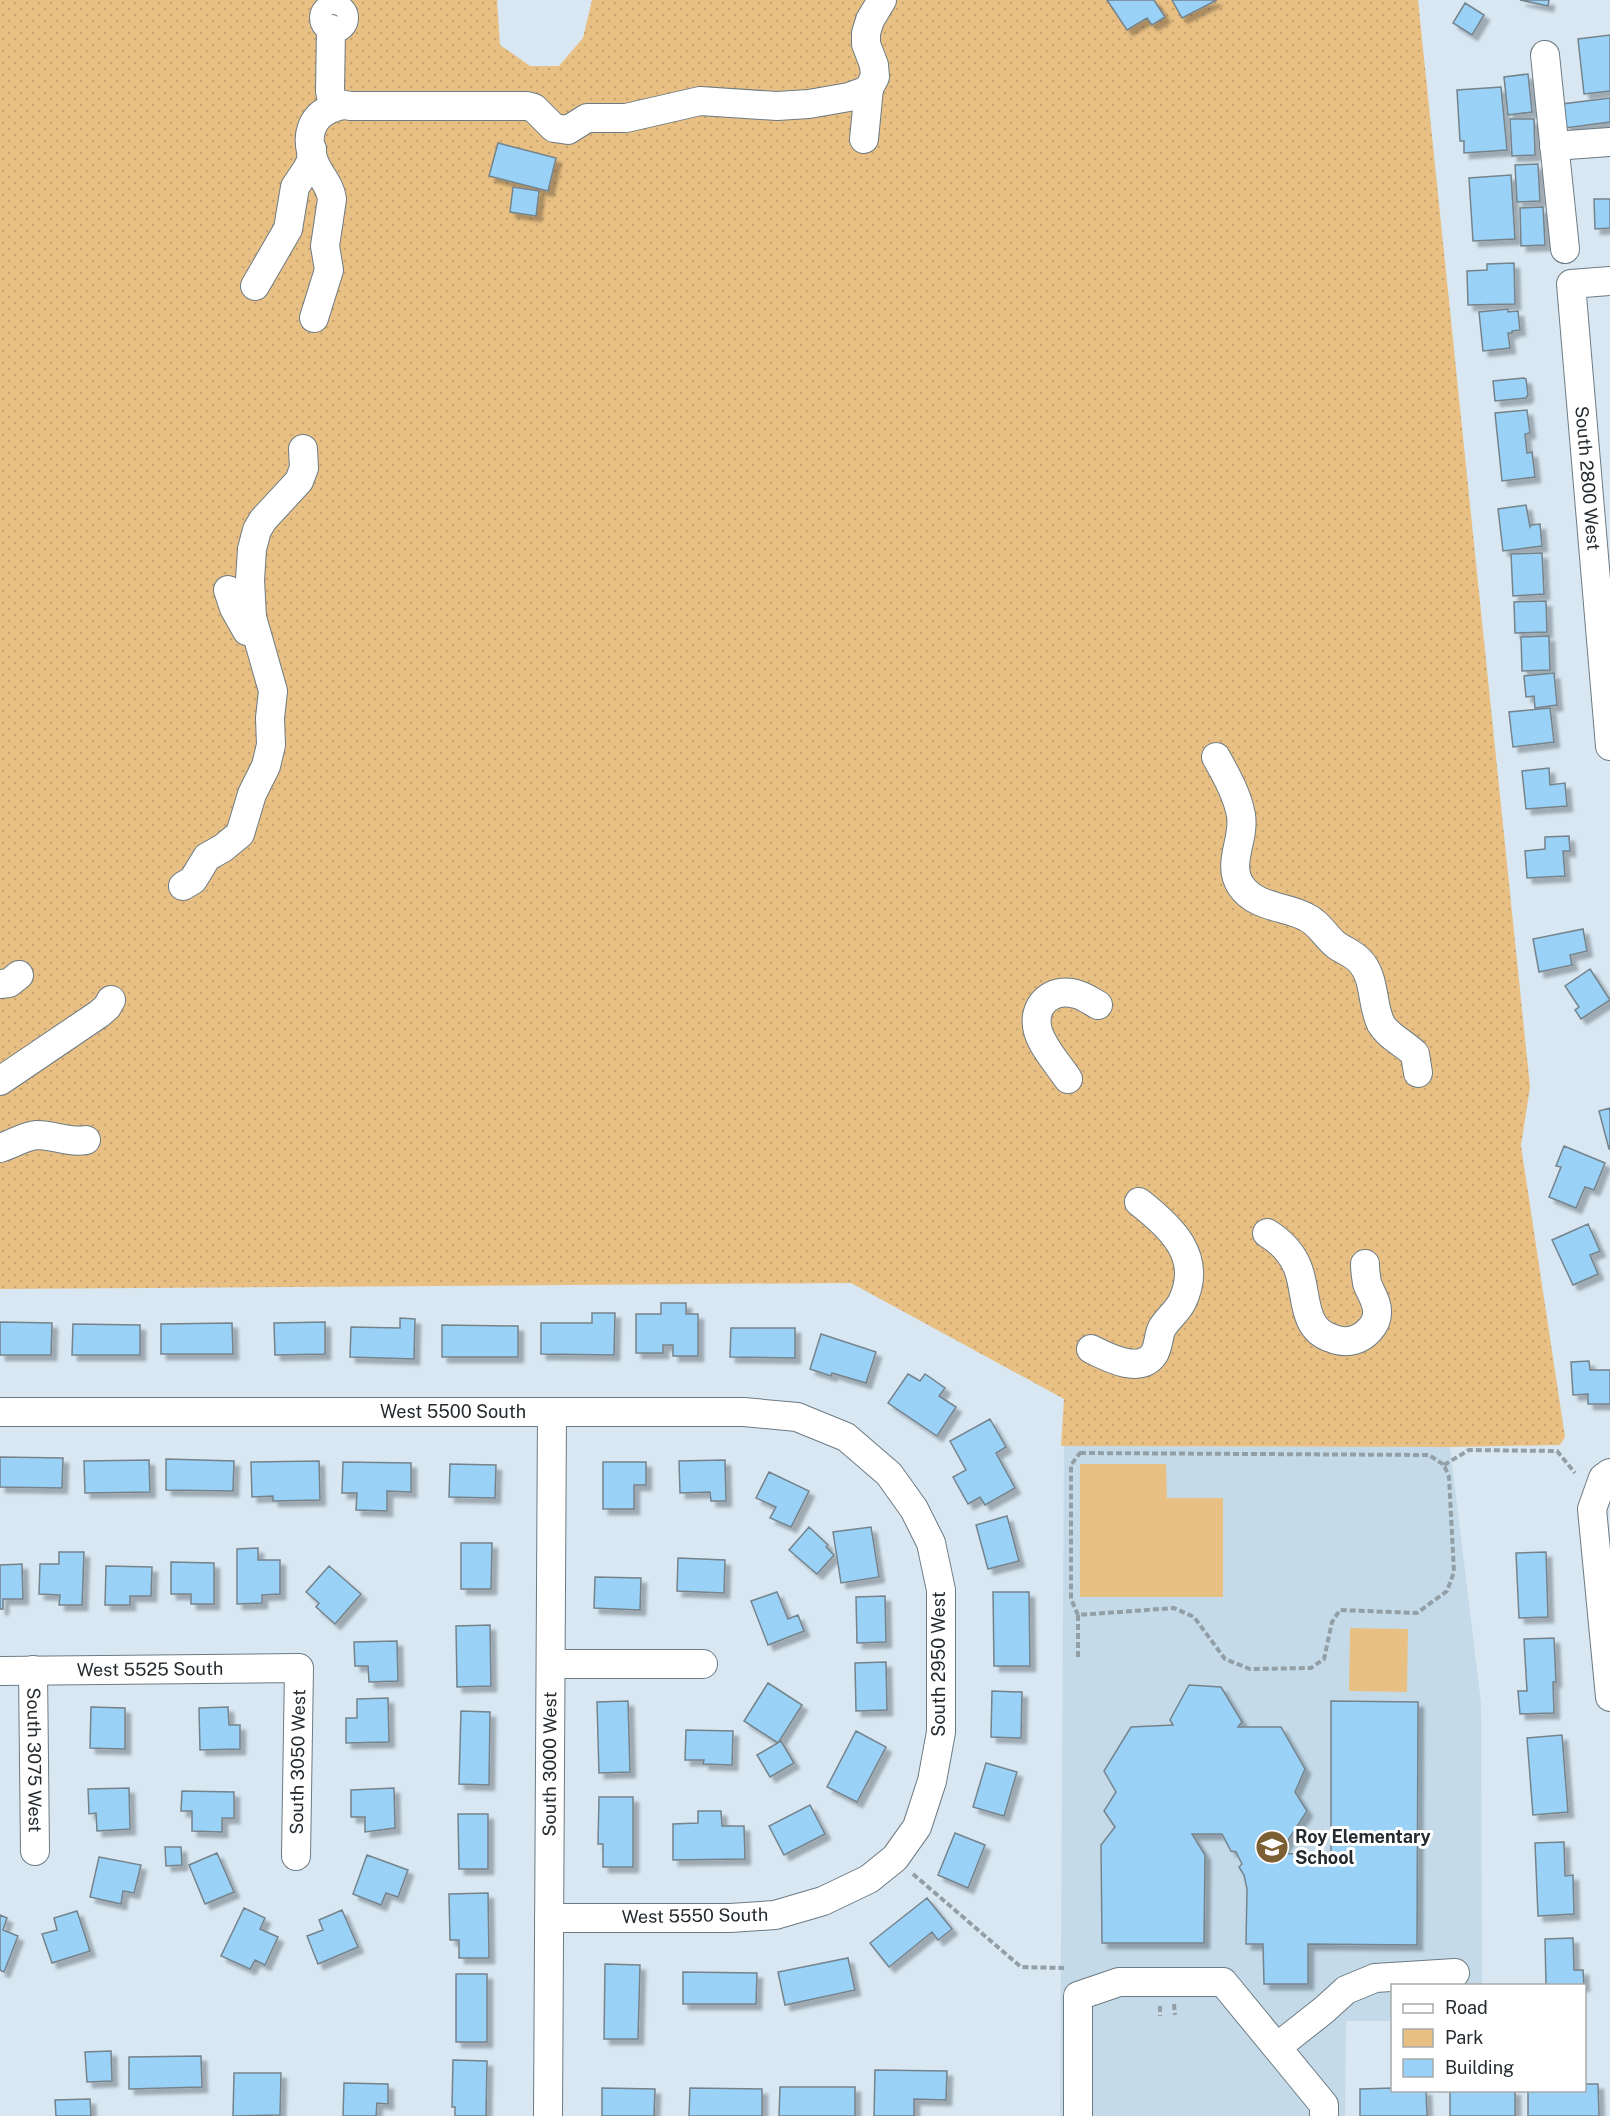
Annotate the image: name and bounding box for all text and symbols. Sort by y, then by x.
street label: South 2800 West [1571,405,1604,551]
street label: West 5500 South [380,1401,526,1422]
street label: South 2950 West [928,1591,949,1737]
street label: West 5525 South [77,1658,223,1680]
street label: South 3075 West [23,1687,46,1833]
street label: South 3050 West [286,1689,309,1835]
street label: South 3000 West [539,1691,560,1837]
place label: Roy Elementary School [1295,1826,1431,1868]
school or university icon: Roy Elementary School [1254,1829,1290,1865]
street label: West 5550 South [621,1904,769,1927]
legend [1391,1984,1586,2092]
text: Road [1445,1997,1488,2018]
text: Park [1445,2027,1483,2048]
text: Building [1445,2057,1514,2078]

